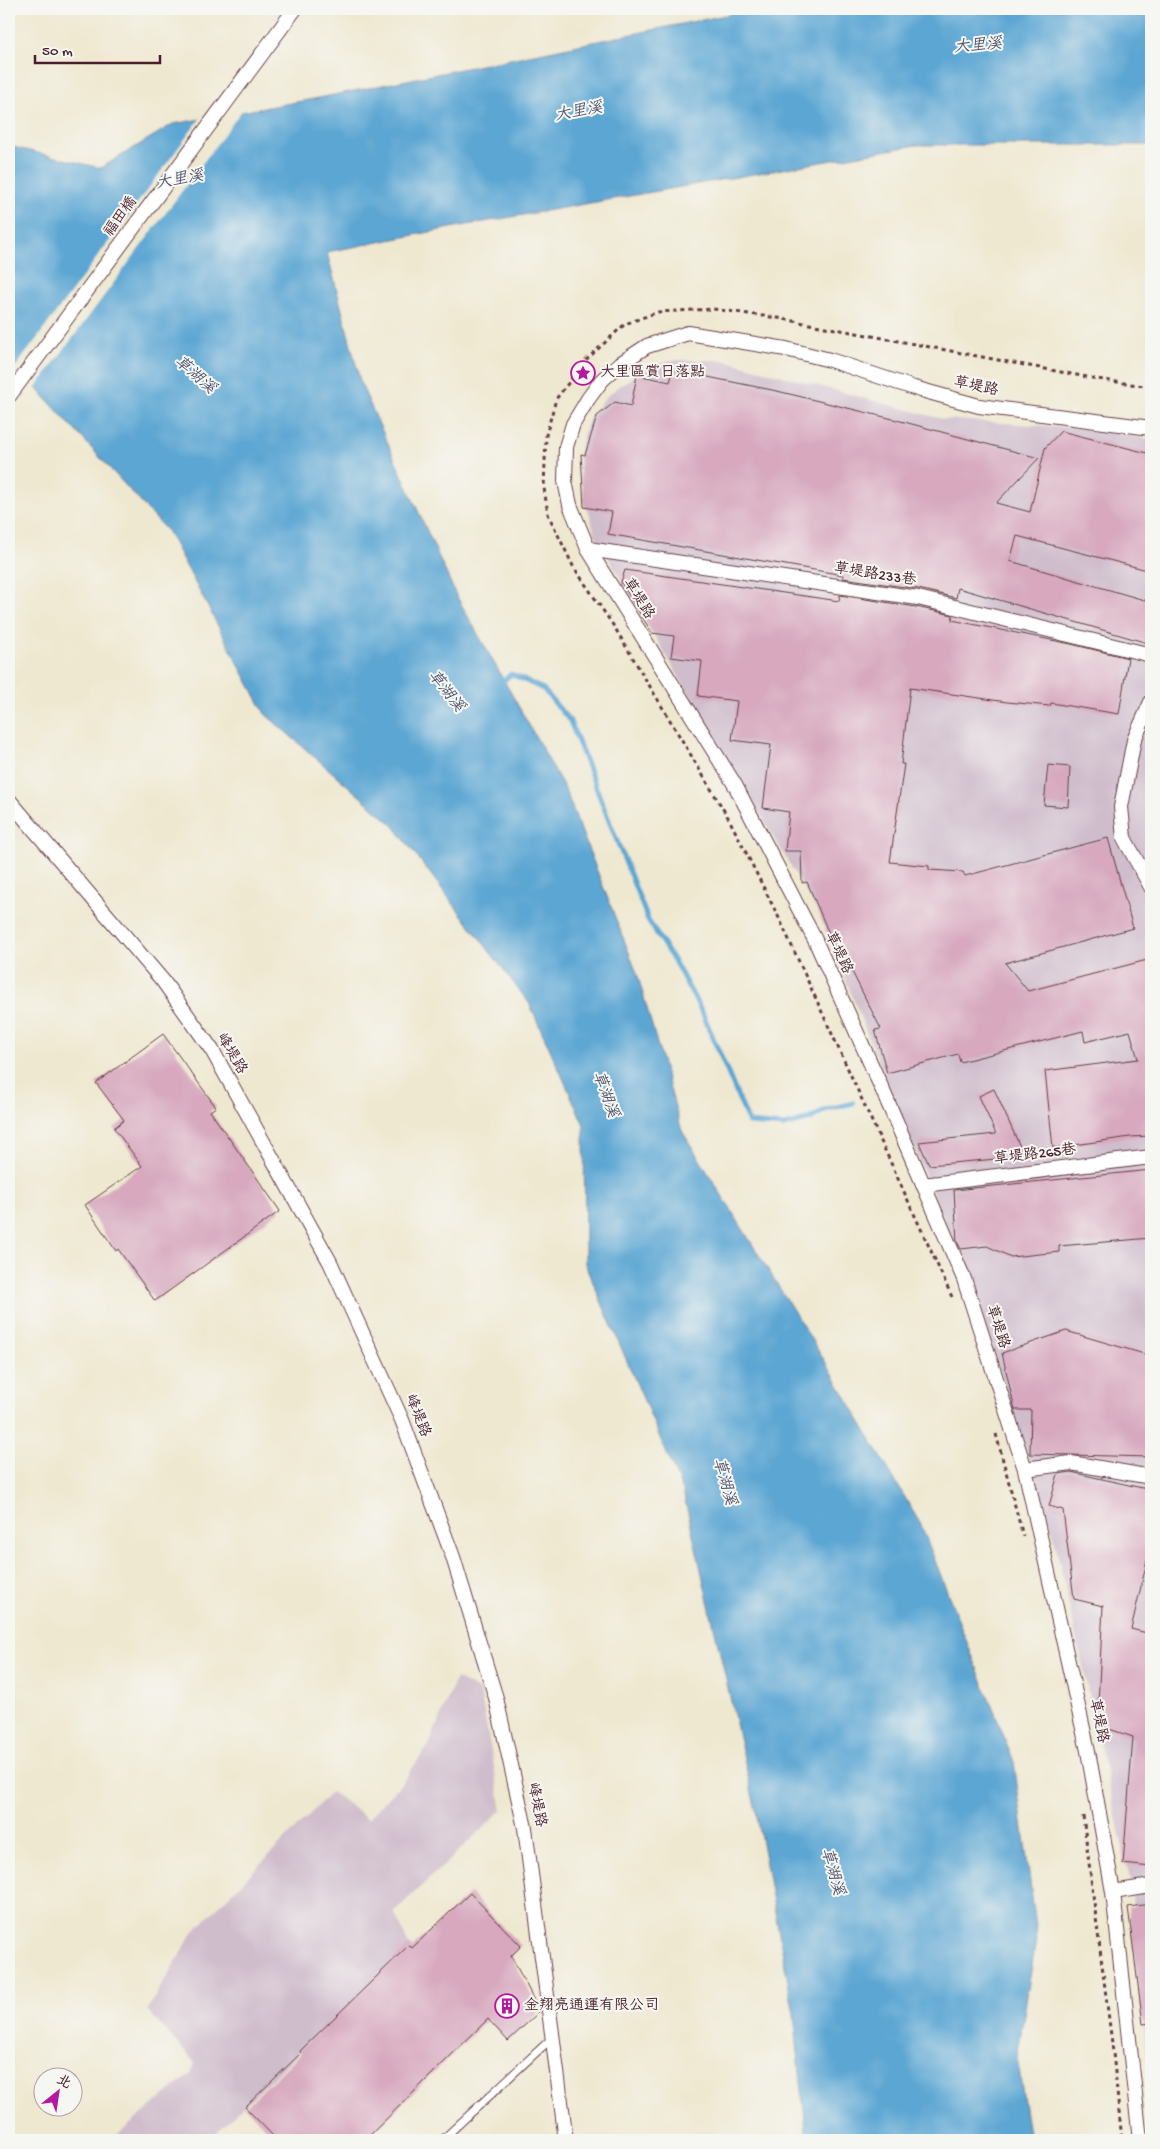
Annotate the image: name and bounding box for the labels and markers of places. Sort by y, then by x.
place icon: 大里區賞日落點 [570,360,596,386]
place label: 大里區賞日落點 [600,363,705,382]
building icon: 金翔亮通運有限公司 [494,1993,520,2019]
place label: 金翔亮通運有限公司 [524,1997,659,2015]

